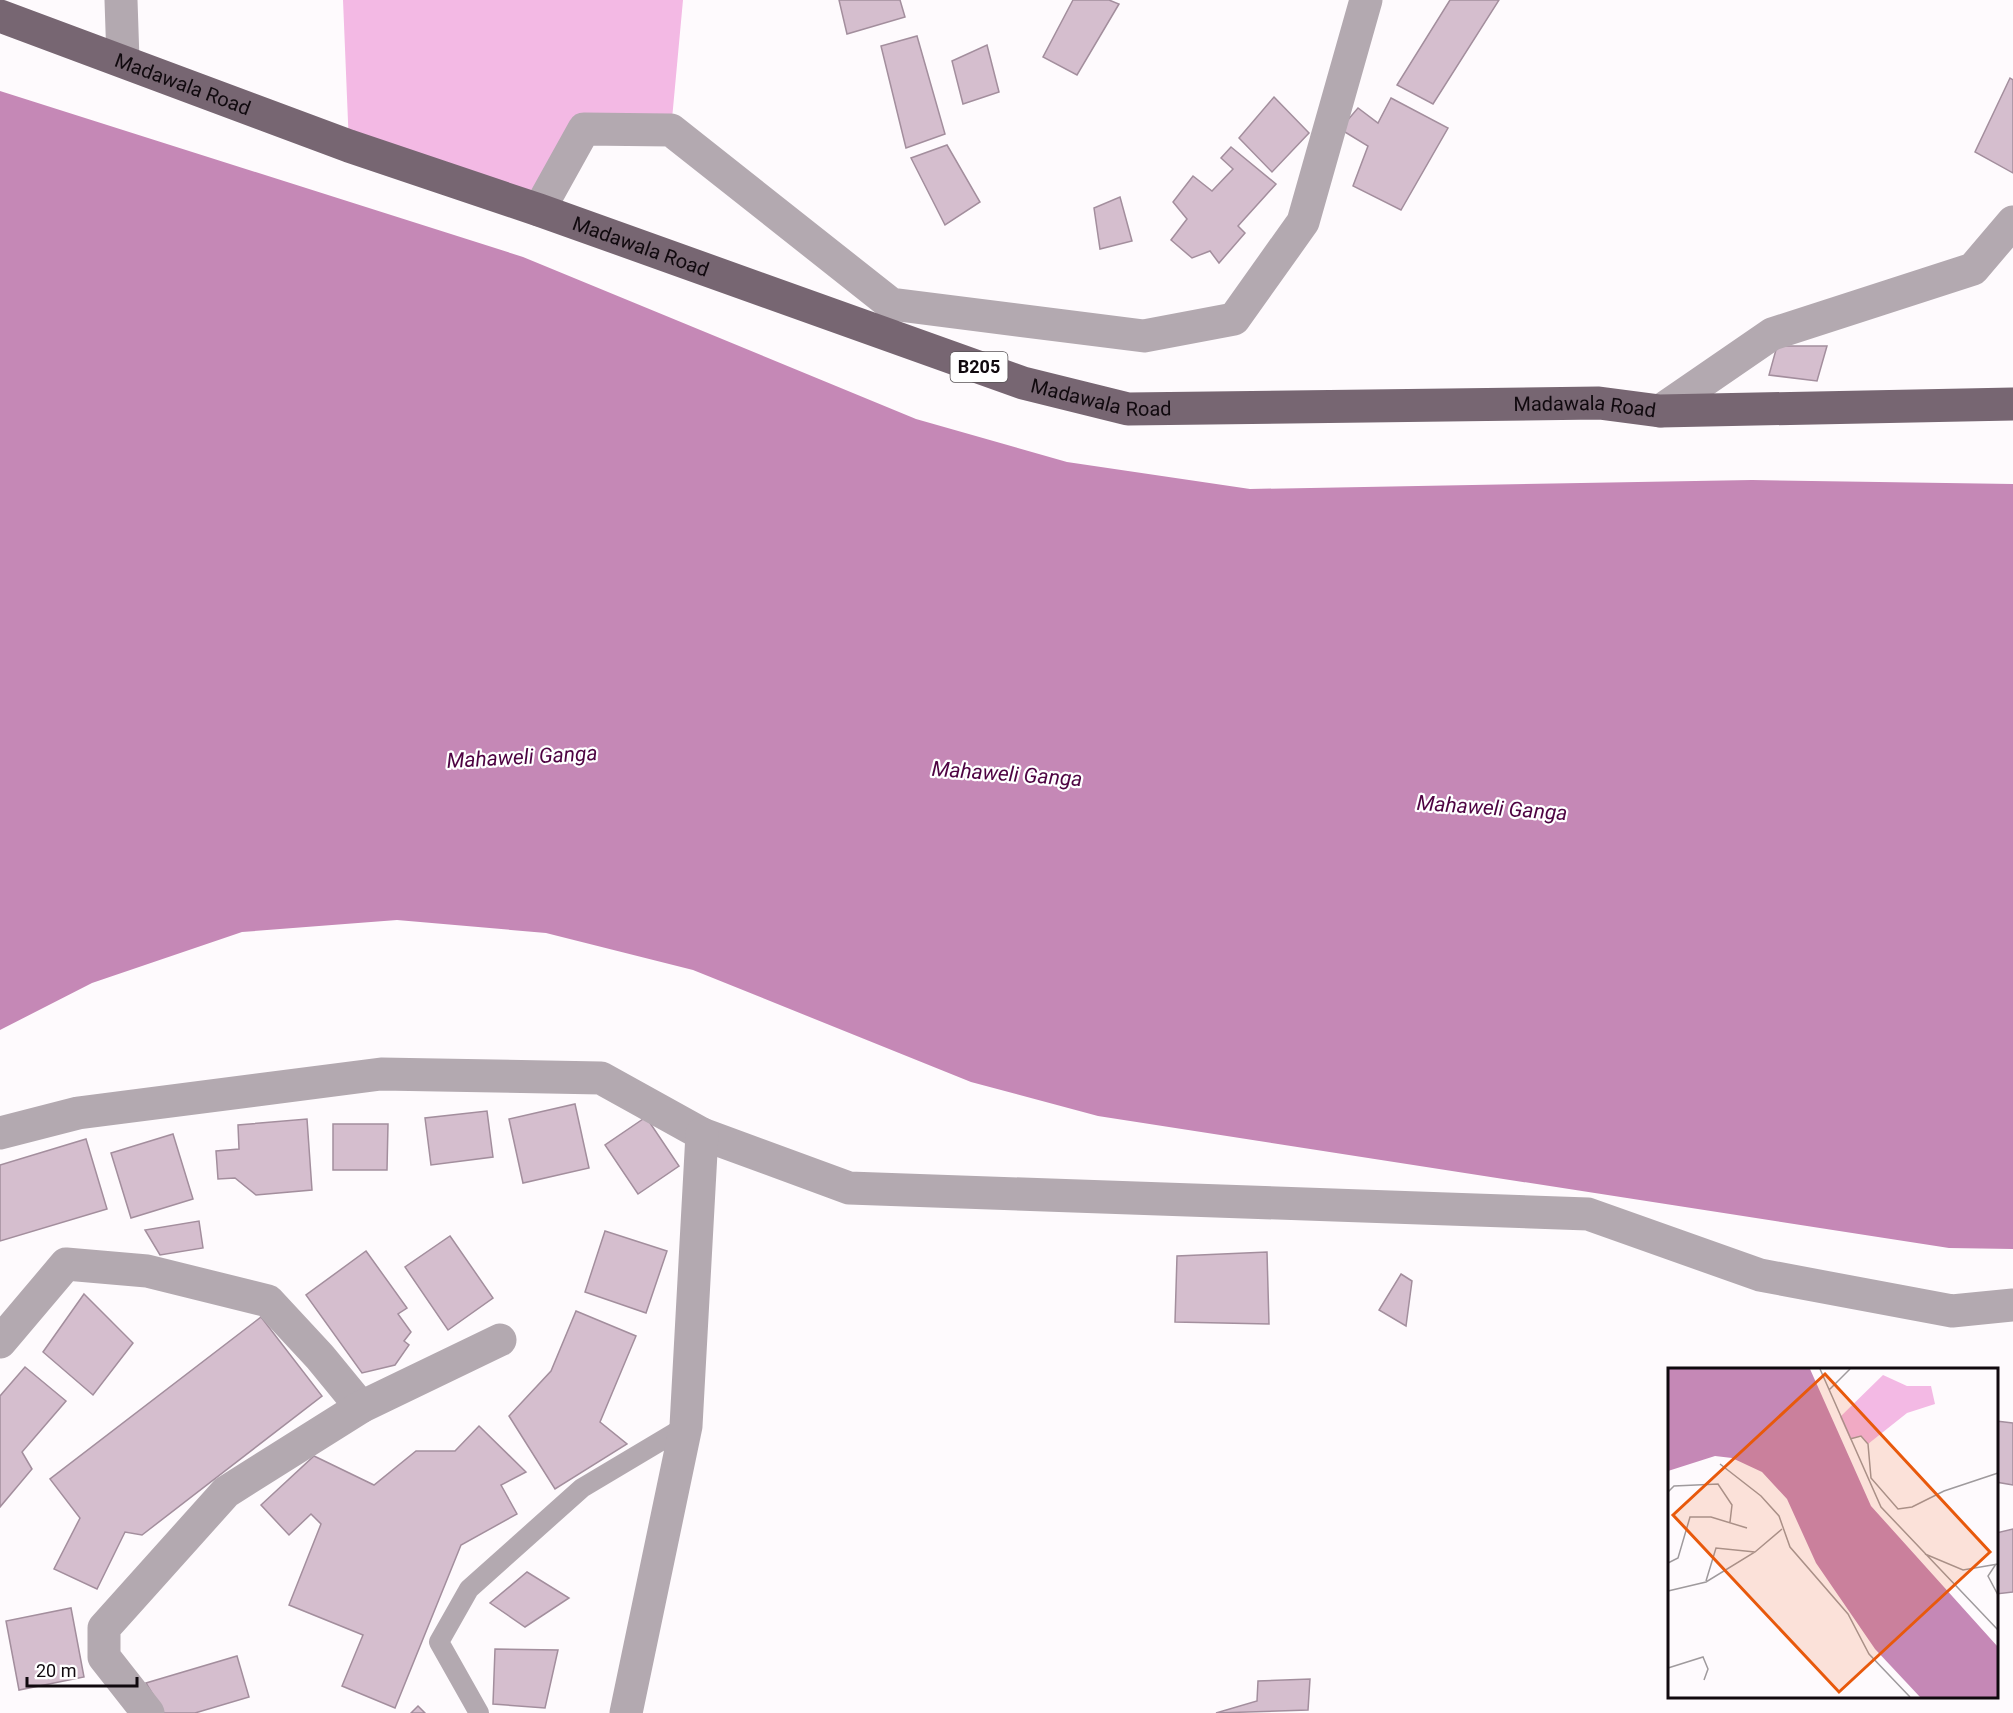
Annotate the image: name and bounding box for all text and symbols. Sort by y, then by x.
street label: Madawala Road [111,48,254,120]
street label: Madawala Road [569,211,712,282]
road number: B205 [950,352,1008,382]
street label: Madawala Road [1028,373,1172,421]
street label: Madawala Road [1513,391,1658,422]
water label: Mahaweli Ganga [446,741,598,773]
water label: Mahaweli Ganga [931,757,1083,791]
water label: Mahaweli Ganga [1416,791,1568,825]
inset map [1668,1368,1998,1698]
scale bar [27,1650,136,1688]
text: 20 m [36,1660,76,1681]

